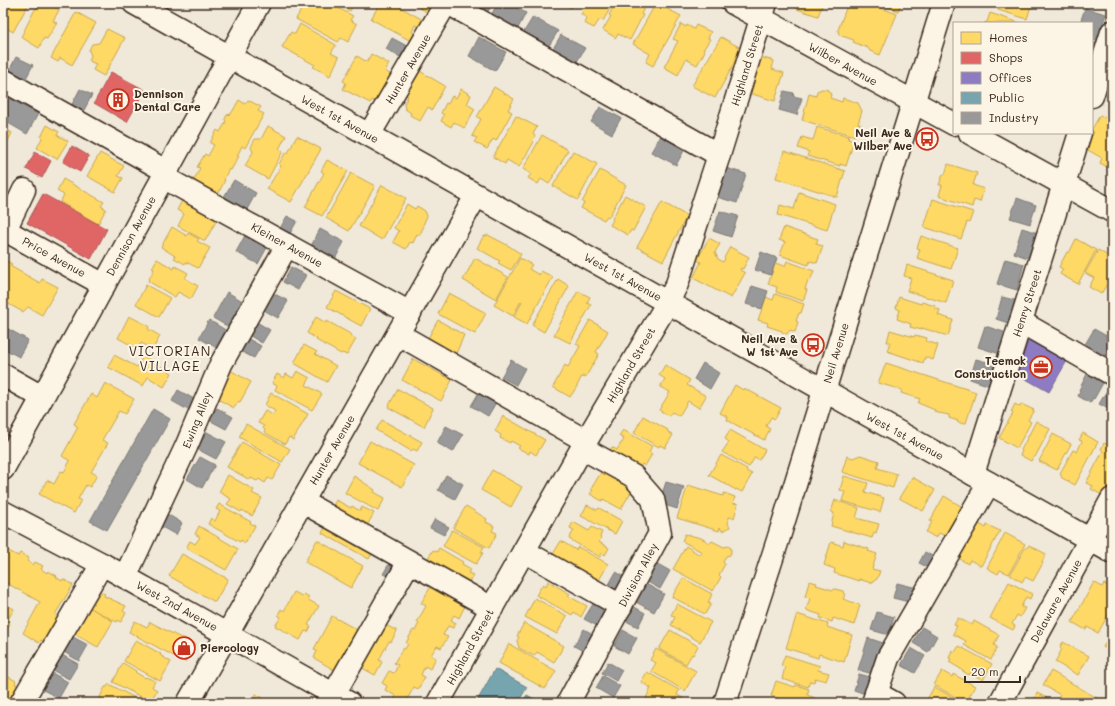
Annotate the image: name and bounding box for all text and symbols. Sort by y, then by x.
street label: Highland Street [727,22,766,108]
legend [953,22,1093,134]
text: Homes [989,29,1028,45]
street label: Hunter Avenue [381,31,434,107]
street label: Wilber Avenue [806,38,881,89]
text: Shops [989,49,1023,65]
text: Offices [989,69,1032,85]
place label: Dennison Dental Care [134,86,201,114]
building icon: Dennison Dental Care [105,87,131,113]
text: Public [989,89,1024,105]
street label: West 1st Avenue [299,91,382,146]
text: Industry [989,109,1038,125]
place label: Neil Ave & Wilber Ave [854,125,912,153]
bus stop icon: Neil Ave & Wilber Ave [914,126,940,152]
street label: Dennison Avenue [102,193,159,279]
street label: Kleiner Avenue [249,219,326,271]
street label: Price Avenue [20,233,89,280]
street label: West 1st Avenue [582,249,665,304]
street label: Henry Street [1008,267,1045,339]
street label: Neil Avenue [819,321,852,385]
street label: Highland Street [603,324,658,405]
place label: Neil Ave & W 1st Ave [741,331,798,359]
bus stop icon: Neil Ave & W 1st Ave [800,332,826,358]
district label: VICTORIAN VILLAGE [129,342,211,374]
place label: Teemok Construction [954,353,1026,381]
office icon: Teemok Construction [1028,354,1054,380]
street label: Ewing Alley [178,389,215,450]
street label: West 1st Avenue [864,408,947,463]
street label: Hunter Avenue [305,412,358,488]
street label: Division Alley [614,540,661,609]
street label: Delaware Avenue [1026,556,1085,645]
street label: West 2nd Avenue [134,577,221,634]
street label: Highland Street [442,606,497,688]
shop icon: Piercology [171,635,197,661]
place label: Piercology [200,640,259,655]
scale bar [965,658,1020,684]
text: 20 m [971,663,999,679]

